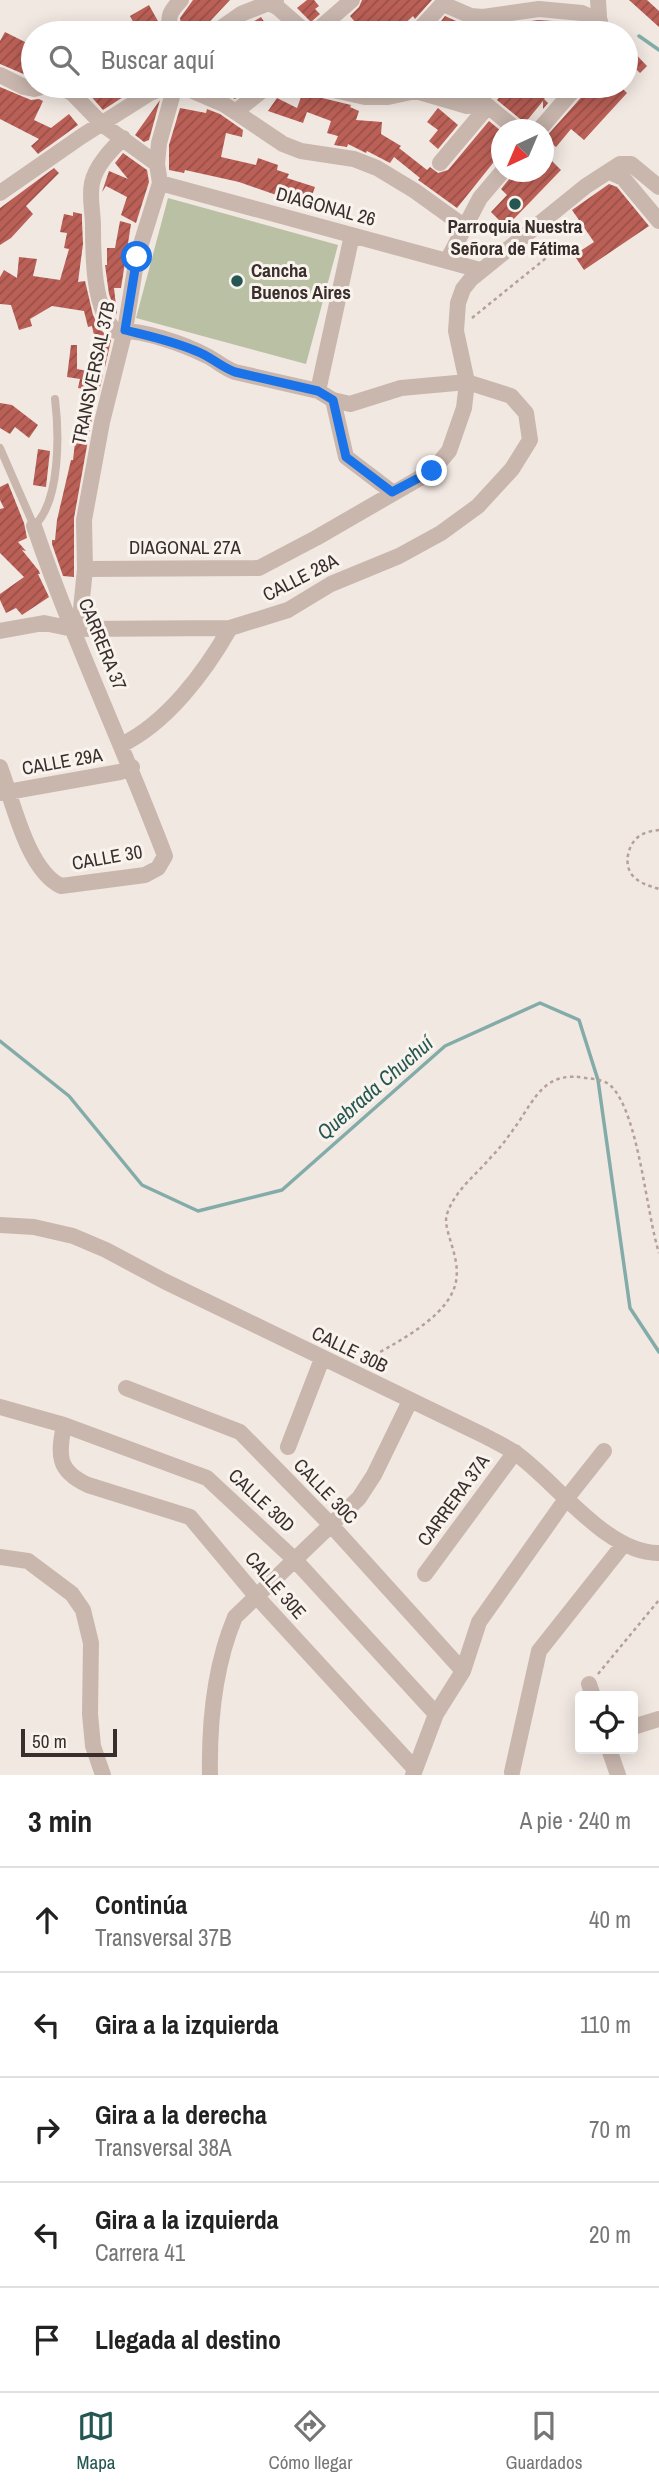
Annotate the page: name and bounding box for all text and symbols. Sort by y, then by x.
search box [21,21,638,98]
icon: search [45,41,83,79]
text: Buscar aquí [101,42,215,77]
north arrow [491,119,554,182]
street label: DIAGONAL 26 [274,180,378,232]
marker: Parroquia Nuestra Señora de Fátima [507,196,523,212]
place label: Parroquia Nuestra Señora de Fátima [447,213,583,261]
route start [121,241,152,272]
place label: Cancha Buenos Aires [251,257,351,305]
marker: Cancha Buenos Aires [229,273,245,289]
street label: TRANSVERSAL 37B [65,299,121,447]
route end [416,455,447,486]
street label: DIAGONAL 27A [129,534,242,560]
street label: CALLE 28A [258,547,343,607]
street label: CARRERA 37 [73,594,133,694]
street label: CALLE 29A [20,741,105,781]
street label: CALLE 30 [70,838,144,876]
water label: Quebrada Chuchuí [310,1027,441,1146]
street label: CALLE 30B [308,1319,392,1379]
street label: CARRERA 37A [411,1448,495,1551]
street label: CALLE 30C [288,1452,364,1530]
street label: CALLE 30D [223,1462,301,1538]
street label: CALLE 30E [239,1546,313,1624]
map controls [575,1691,638,1754]
button: locate [575,1691,638,1754]
scale bar [21,1726,117,1758]
text: 50 m [32,1728,67,1754]
text: 3 min [28,1801,92,1841]
text: A pie · 240 m [520,1805,631,1836]
text: Continúa [95,1887,187,1922]
icon: ahead [28,1901,66,1939]
text: 40 m [589,1904,631,1935]
text: Transversal 37B [95,1922,232,1953]
icon: left [28,2006,66,2044]
text: Gira a la izquierda [95,2007,279,2042]
text: 110 m [580,2009,631,2040]
text: Gira a la derecha [95,2097,267,2132]
icon: right [28,2111,66,2149]
text: 70 m [589,2114,631,2145]
text: Transversal 38A [95,2132,232,2163]
text: Gira a la izquierda [95,2202,279,2237]
icon: left [28,2216,66,2254]
text: 20 m [589,2219,631,2250]
text: Carrera 41 [95,2237,185,2268]
icon: arrive [28,2321,66,2359]
text: Llegada al destino [95,2322,281,2357]
tab: Mapa [76,2407,115,2475]
tab: Cómo llegar [268,2407,352,2475]
tab: Guardados [505,2407,582,2475]

